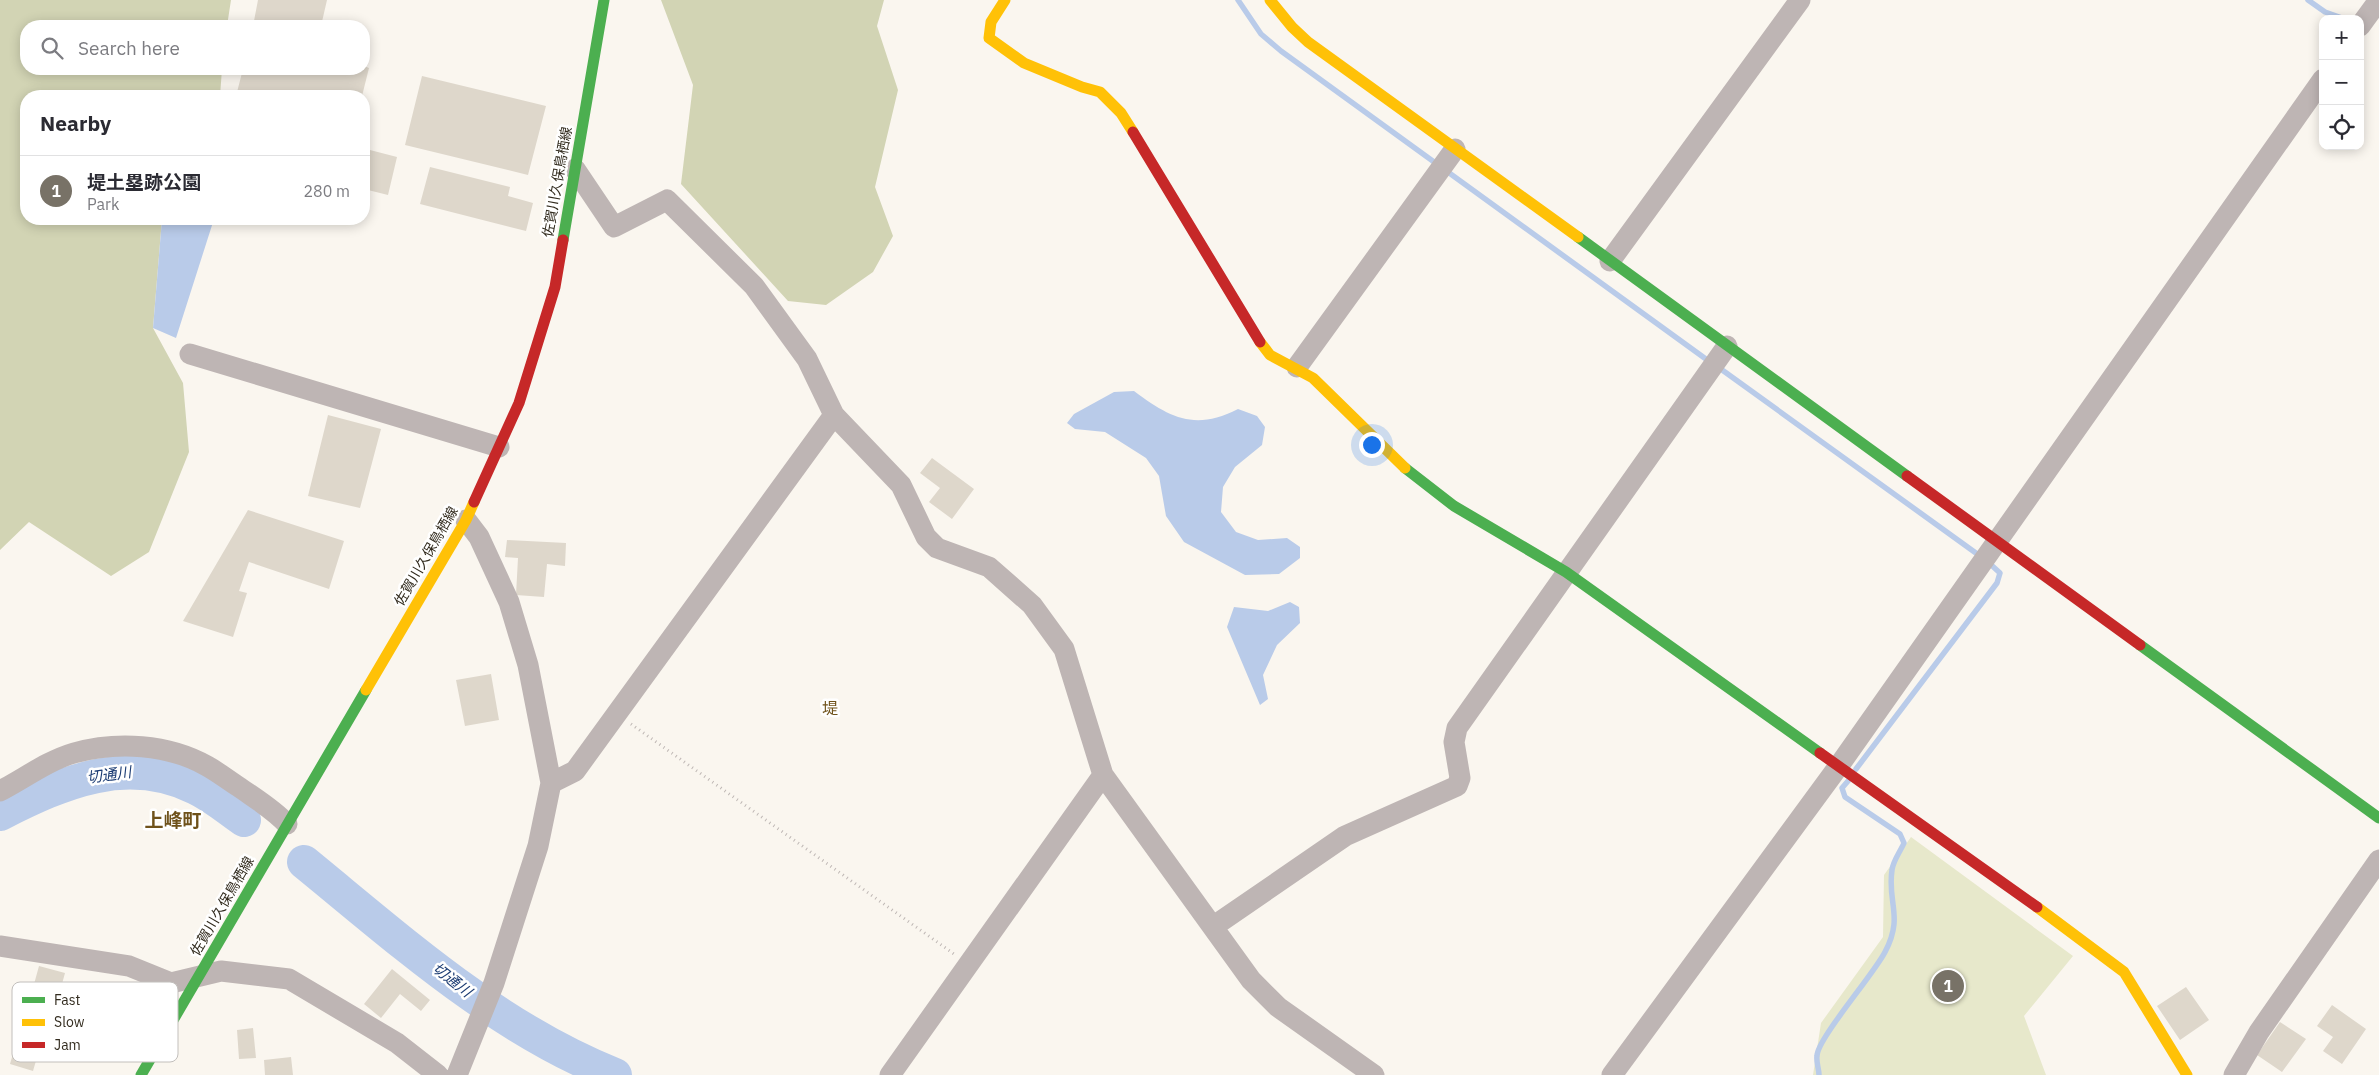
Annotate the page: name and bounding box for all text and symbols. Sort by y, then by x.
map controls [2319,15,2364,150]
button: + [2319,15,2364,60]
search box [20,20,370,75]
icon: search [38,34,66,62]
text: Search here [78,36,180,60]
button: − [2319,60,2364,105]
button: locate [2319,105,2364,150]
text: Nearby [40,109,111,137]
street label: 佐賀川久保鳥栖線 [538,125,576,239]
text: 堤土塁跡公園 [87,170,201,194]
text: 1 [51,181,61,201]
text: 280 m [303,181,350,201]
text: Park [87,194,119,214]
your location [1359,432,1385,458]
street label: 佐賀川久保鳥栖線 [390,503,462,609]
district label: 堤 [822,698,838,718]
water label: 切通川 [85,762,135,787]
district label: 上峰町 [144,808,202,832]
street label: 佐賀川久保鳥栖線 [186,853,258,959]
water label: 切通川 [429,958,477,1002]
pin: 1 [1932,967,1964,1005]
legend [12,982,178,1062]
text: Fast [54,991,80,1009]
text: Slow [54,1013,85,1031]
text: Jam [54,1036,81,1054]

